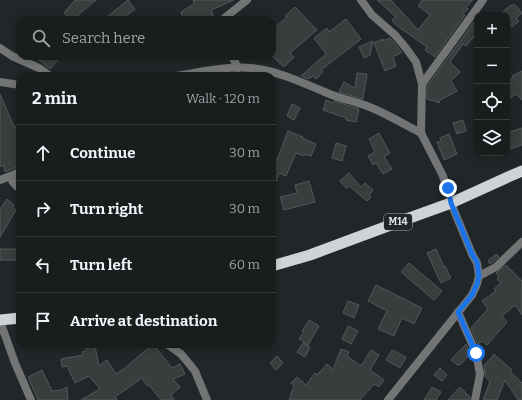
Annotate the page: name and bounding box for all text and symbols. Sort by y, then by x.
map controls [474,12,510,156]
button: + [474,12,510,48]
search box [16,16,276,60]
icon: search [30,27,52,49]
text: Search here [62,29,145,47]
button: − [474,48,510,84]
button: locate [474,84,510,120]
text: 2 min [32,88,77,109]
text: Walk · 120 m [186,91,260,106]
button: layers [474,120,510,156]
icon: ahead [32,142,54,164]
text: Continue [70,144,136,162]
text: 30 m [229,145,260,160]
route end [439,179,457,197]
icon: right [32,198,54,220]
text: Turn right [70,200,143,218]
text: 30 m [229,201,260,216]
road number: M14 [384,214,412,230]
icon: left [32,254,54,276]
text: Turn left [70,256,132,274]
text: 60 m [229,257,260,272]
icon: arrive [32,310,54,332]
text: Arrive at destination [70,312,217,330]
route start [467,344,485,362]

